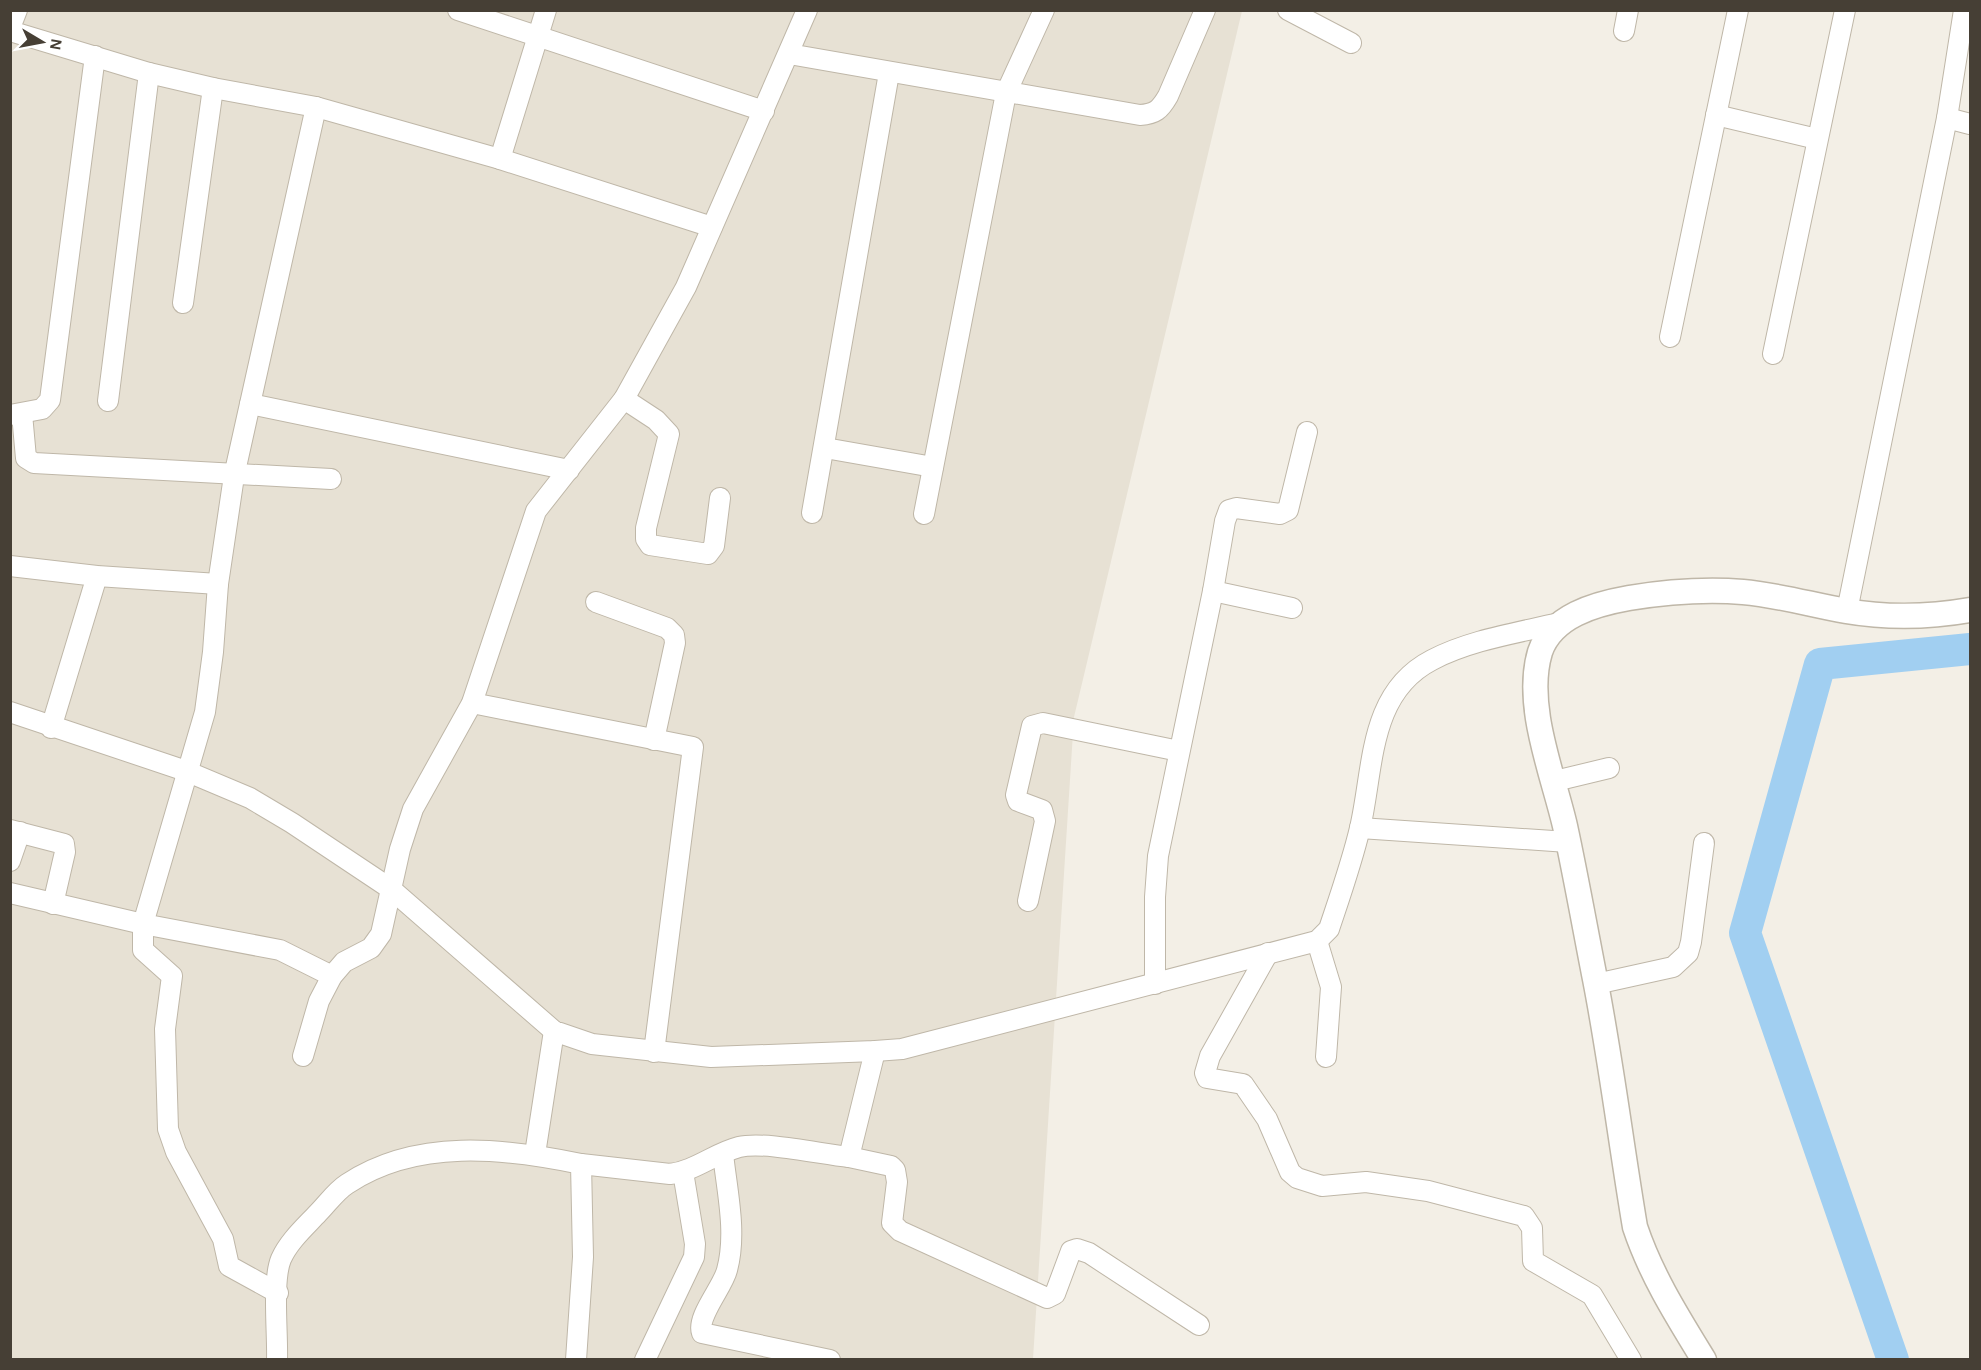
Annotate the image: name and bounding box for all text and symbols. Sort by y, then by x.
north arrow [12,12,72,72]
text: N [47,38,65,51]

